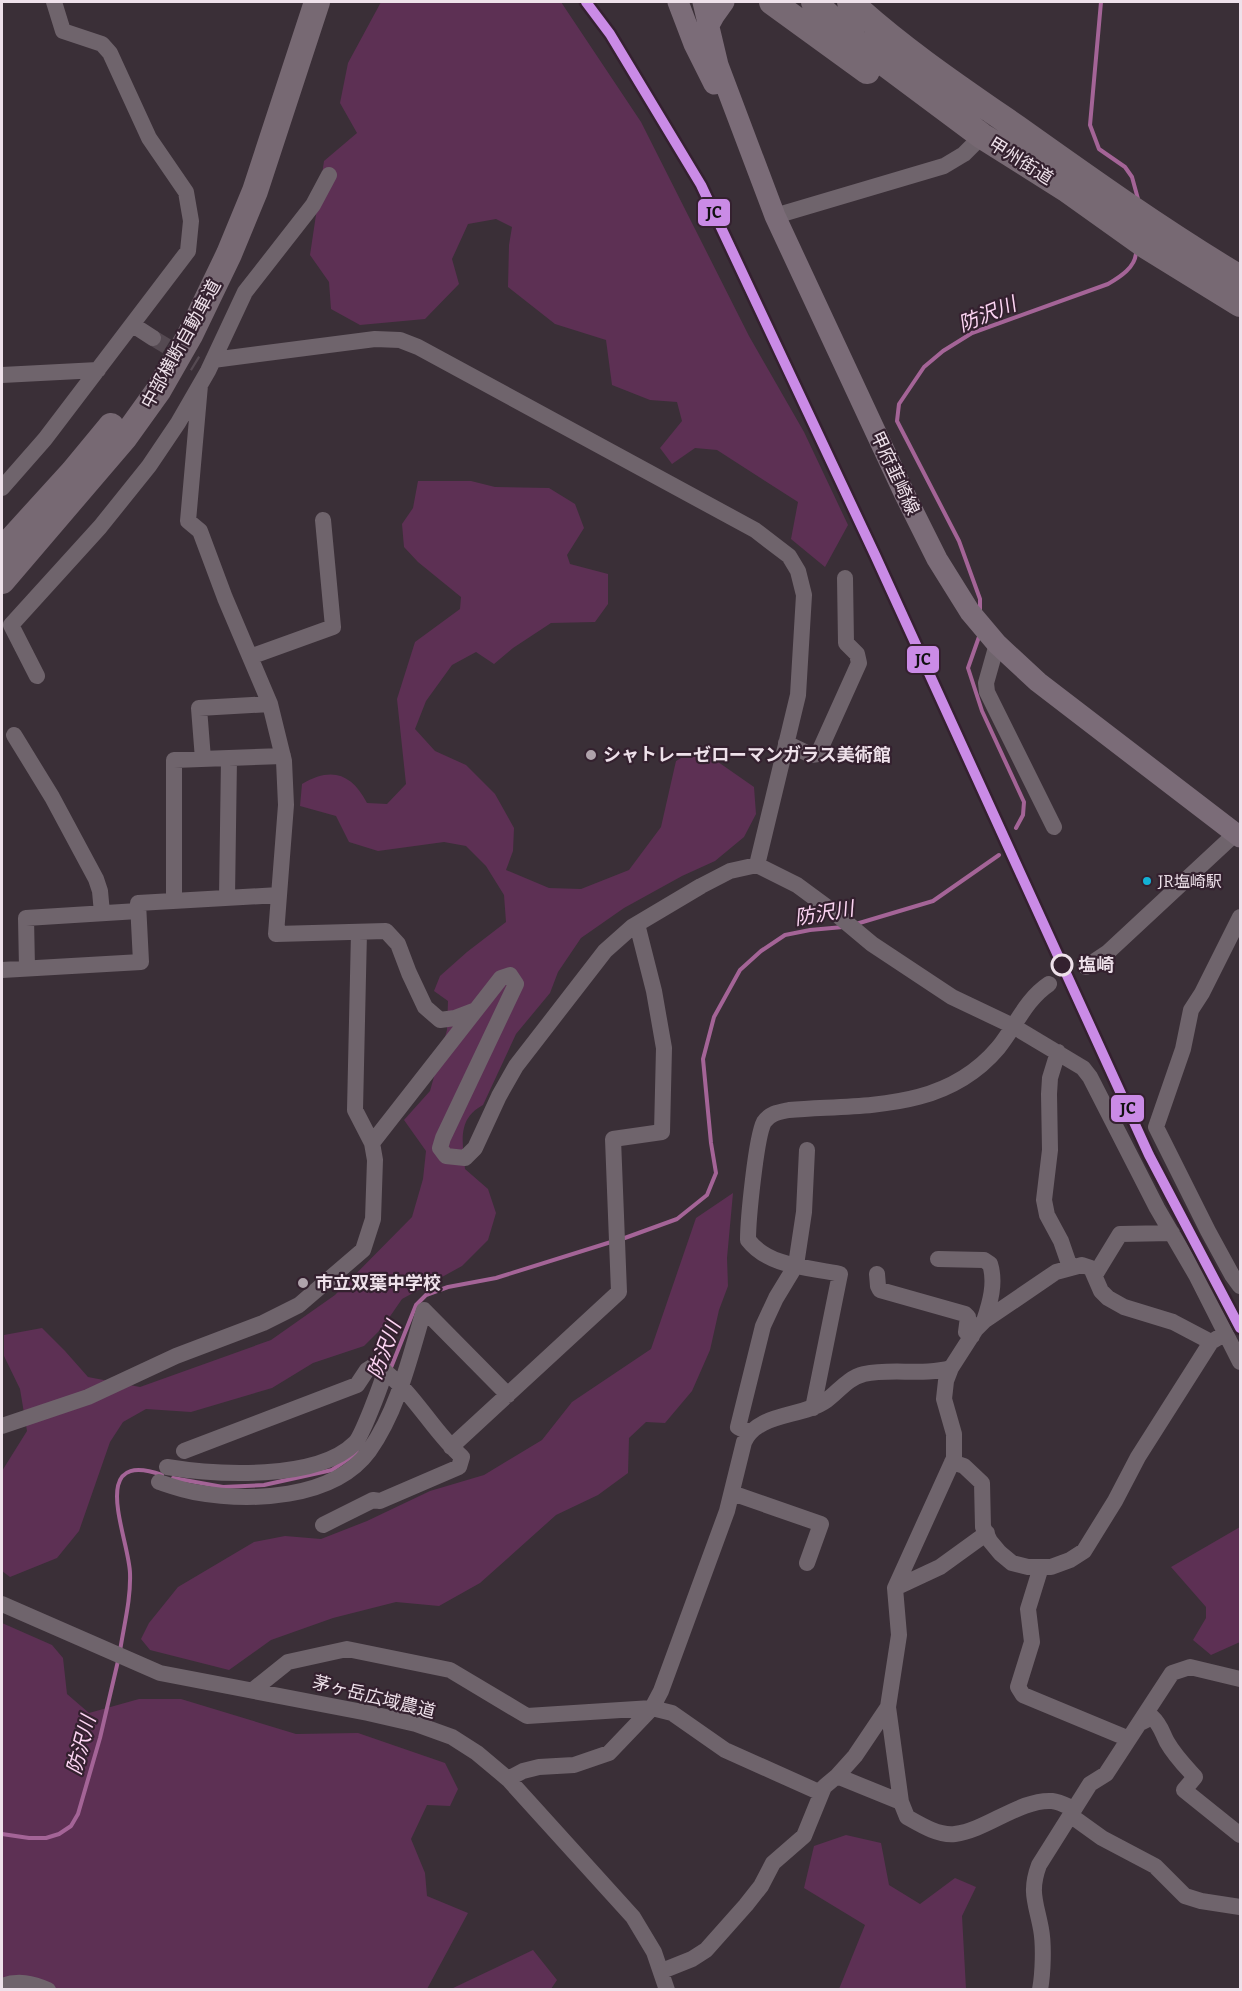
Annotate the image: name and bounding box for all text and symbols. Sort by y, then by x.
street label: 甲州街道 [985,133,1057,189]
line badge: JC [697,198,731,227]
text: JC [705,203,722,222]
street label: 中部横断自動車道 [136,276,226,412]
water label: 防沢川 [955,291,1021,336]
street label: 甲府韮崎線 [866,428,924,518]
line badge: JC [906,645,940,674]
text: JC [914,650,931,669]
place label: シャトレーゼローマンガラス美術館 [603,744,891,766]
marker: シャトレーゼローマンガラス美術館 [584,748,598,762]
place label: JR塩崎駅 [1157,872,1222,891]
marker: JR塩崎駅 [1141,875,1153,887]
water label: 防沢川 [792,896,858,930]
marker: 塩崎 [1051,954,1073,976]
place label: 塩崎 [1078,954,1114,976]
line badge: JC [1110,1094,1145,1123]
text: JC [1119,1099,1136,1118]
place label: 市立双葉中学校 [315,1272,441,1294]
marker: 市立双葉中学校 [296,1276,310,1290]
water label: 防沢川 [362,1316,406,1382]
street label: 茅ヶ岳広域農道 [310,1671,438,1723]
water label: 防沢川 [62,1711,101,1777]

